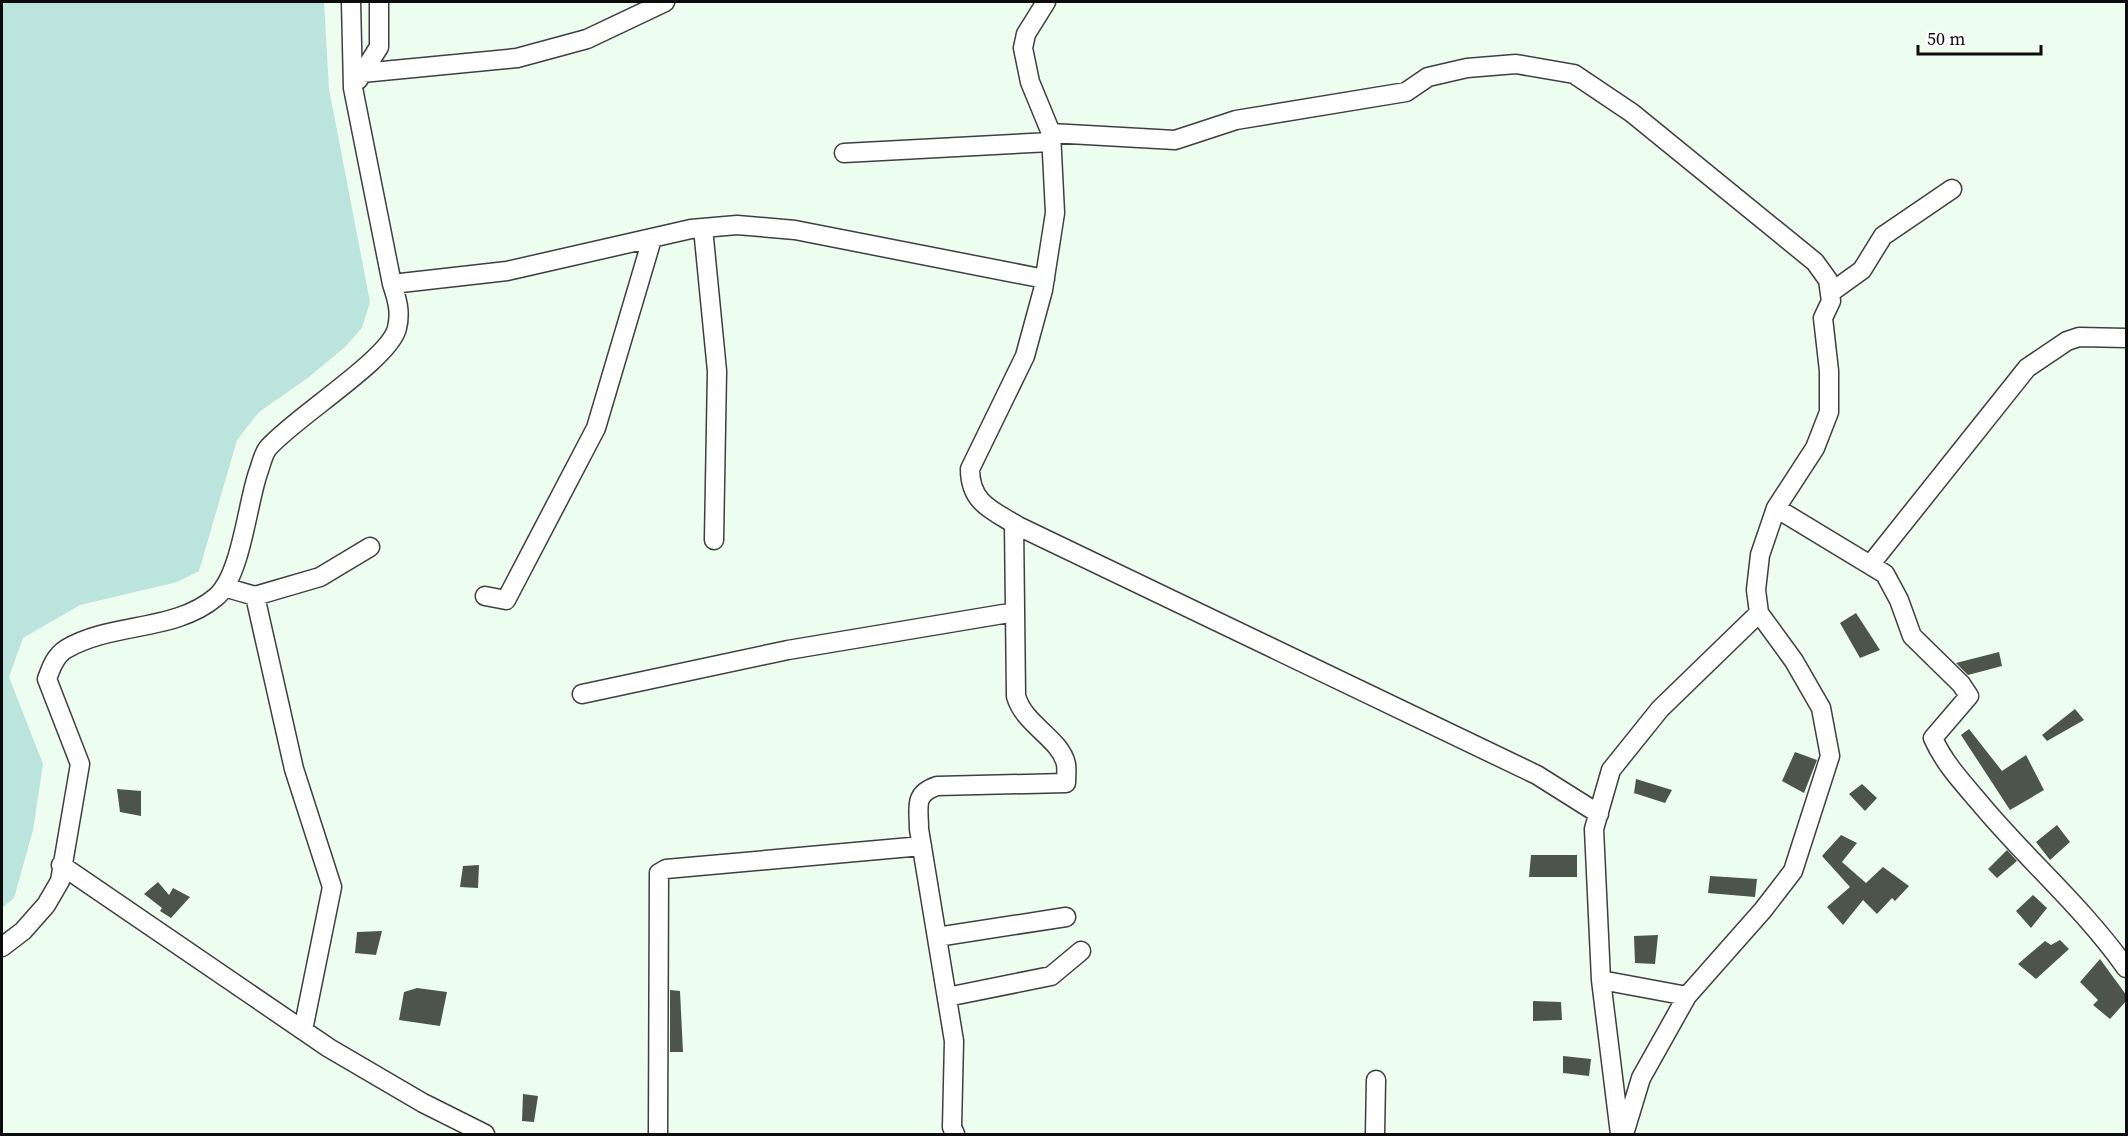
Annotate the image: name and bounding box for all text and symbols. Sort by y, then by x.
scale bar [1918,18,2041,56]
text: 50 m [1927,26,1965,51]

